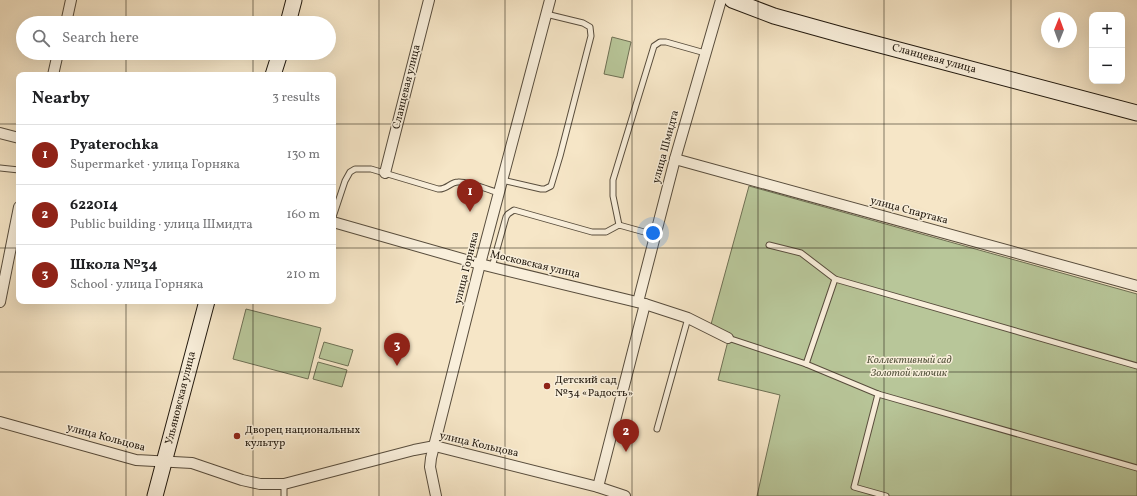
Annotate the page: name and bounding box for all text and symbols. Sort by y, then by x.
north arrow [1041,12,1077,48]
map controls [1089,12,1125,84]
button: + [1089,12,1125,48]
search box [16,16,336,60]
icon: search [30,27,52,49]
text: Search here [62,28,139,49]
street label: Сланцевая улица [890,41,978,78]
street label: Сланцевая улица [389,43,425,131]
button: − [1089,48,1125,84]
text: Nearby [32,87,90,110]
text: 3 results [272,89,320,107]
street label: улица Шмидта [649,108,683,185]
text: Pyaterochka [70,135,159,156]
text: 1 [42,146,48,164]
text: 130 m [287,146,320,164]
text: Supermarket · улица Горняка [70,156,240,174]
pin: 1 [457,179,483,212]
street label: улица Спартака [868,193,950,229]
text: 622014 [70,195,118,216]
text: 2 [42,206,48,224]
text: 160 m [286,206,320,224]
text: Public building · улица Шмидта [70,216,253,234]
your location [643,223,663,243]
street label: улица Горняка [451,230,483,306]
street label: Московская улица [488,247,582,283]
text: Школа №34 [70,255,157,276]
text: 3 [42,266,48,284]
text: 210 m [286,266,320,284]
text: School · улица Горняка [70,276,203,294]
pin: 3 [384,333,410,366]
street label: Ульяновская улица [162,349,200,446]
park label: Коллективный сад Золотой ключик [867,353,951,381]
place label: Детский сад №34 «Радость» [555,373,634,401]
marker: Детский сад №34 «Радость» [542,381,552,391]
pin: 2 [613,419,639,452]
street label: улица Кольцова [65,420,147,456]
place label: Дворец национальных культур [245,423,360,451]
street label: улица Кольцова [438,429,521,462]
marker: Дворец национальных культур [232,431,242,441]

